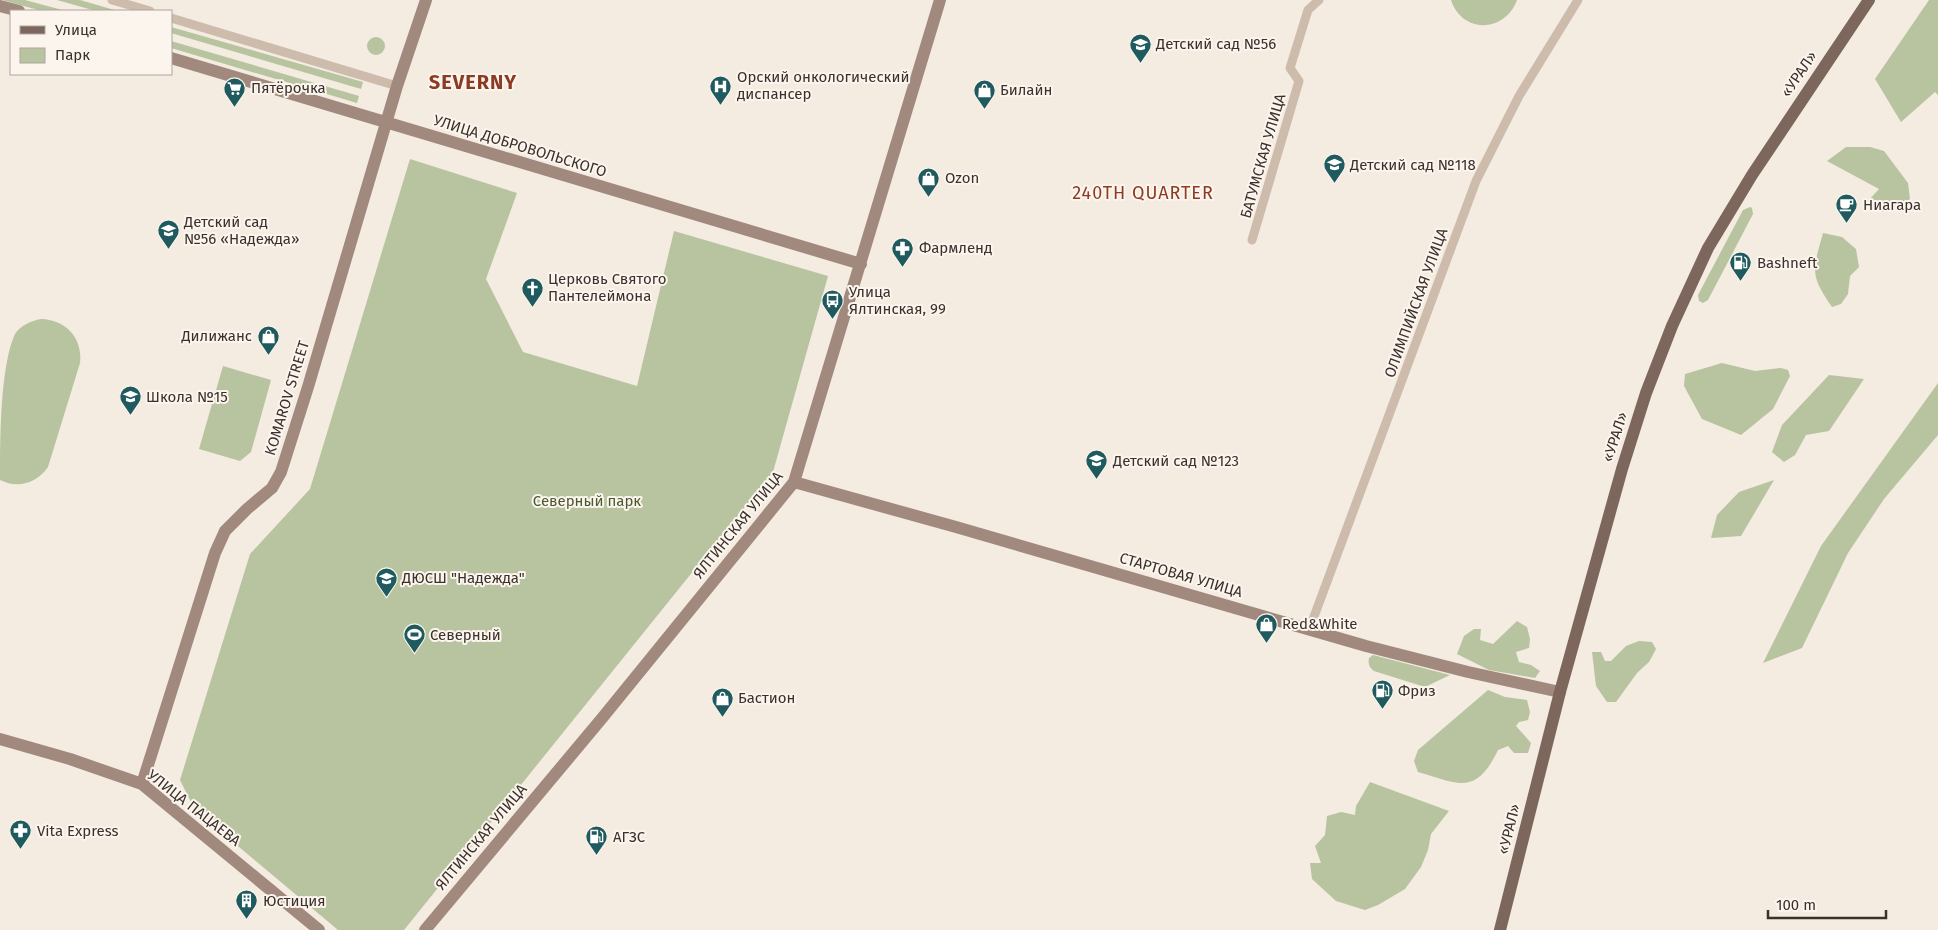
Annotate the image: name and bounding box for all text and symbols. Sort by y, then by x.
legend [10,10,172,75]
text: Улица [55,21,97,39]
school or university icon: Детский сад №56 [1128,32,1152,63]
place label: Детский сад №56 [1155,35,1276,53]
text: Парк [55,46,90,64]
street label: «УРАЛ» [1777,48,1821,100]
place label: Орский онкологический диспансер [737,68,909,103]
district label: SEVERNY [429,70,517,94]
hospital icon: Орский онкологический диспансер [709,74,733,105]
supermarket icon: Пятёрочка [223,76,247,107]
shop icon: Билайн [972,78,996,109]
place label: Пятёрочка [251,79,326,97]
place label: Билайн [1000,81,1052,99]
street label: БАТУМСКАЯ УЛИЦА [1237,91,1290,220]
street label: УЛИЦА ДОБРОВОЛЬСКОГО [431,111,609,181]
school or university icon: Детский сад №118 [1322,153,1346,184]
place label: Детский сад №118 [1349,156,1476,174]
shop icon: Ozon [917,166,941,197]
place label: Ozon [945,169,979,187]
district label: 240TH QUARTER [1072,182,1214,204]
cafe icon: Ниагара [1835,193,1859,224]
place label: Ниагара [1863,196,1921,214]
place label: Детский сад №56 «Надежда» [183,213,300,248]
school or university icon: Детский сад №56 «Надежда» [156,219,180,250]
street label: ОЛИМПИЙСКАЯ УЛИЦА [1381,225,1452,380]
pharmacy icon: Фармленд [891,236,915,267]
place label: Фармленд [919,239,992,257]
fuel station icon: Bashneft [1729,251,1753,282]
place label: Bashneft [1757,254,1818,272]
place label: Церковь Святого Пантелеймона [548,270,667,305]
church icon: Церковь Святого Пантелеймона [520,276,544,307]
place label: Улица Ялтинская, 99 [849,283,946,318]
bus stop icon: Улица Ялтинская, 99 [821,289,845,320]
shop icon: Дилижанс [256,324,280,355]
place label: Дилижанс [180,327,252,345]
street label: KOMAROV STREET [261,338,313,458]
school or university icon: Школа №15 [118,385,142,416]
place label: Школа №15 [146,388,228,406]
street label: «УРАЛ» [1598,410,1632,464]
school or university icon: Детский сад №123 [1085,449,1109,480]
place label: Детский сад №123 [1112,452,1239,470]
street label: ЯЛТИНСКАЯ УЛИЦА [689,468,787,582]
park label: Северный парк [533,492,641,510]
street label: СТАРТОВАЯ УЛИЦА [1117,549,1245,601]
school or university icon: ДЮСШ "Надежда" [374,566,398,597]
place label: ДЮСШ "Надежда" [401,569,525,587]
shop icon: Red&White [1254,612,1278,643]
place label: Red&White [1282,615,1358,633]
sports icon: Северный [402,623,426,654]
place label: Северный [430,626,501,644]
fuel station icon: Фриз [1370,679,1394,710]
place label: Фриз [1398,682,1436,700]
shop icon: Бастион [710,686,734,717]
place label: Бастион [738,689,795,707]
street label: УЛИЦА ПАЦАЕВА [144,766,245,850]
street label: ЯЛТИНСКАЯ УЛИЦА [432,780,531,894]
street label: «УРАЛ» [1494,802,1524,856]
pharmacy icon: Vita Express [9,819,33,850]
place label: Vita Express [37,822,119,840]
fuel station icon: АГЗС [585,825,609,856]
place label: АГЗС [613,828,646,846]
scale bar [1768,888,1886,920]
building icon: Юстиция [235,889,259,920]
place label: Юстиция [263,892,325,910]
text: 100 m [1776,896,1816,914]

